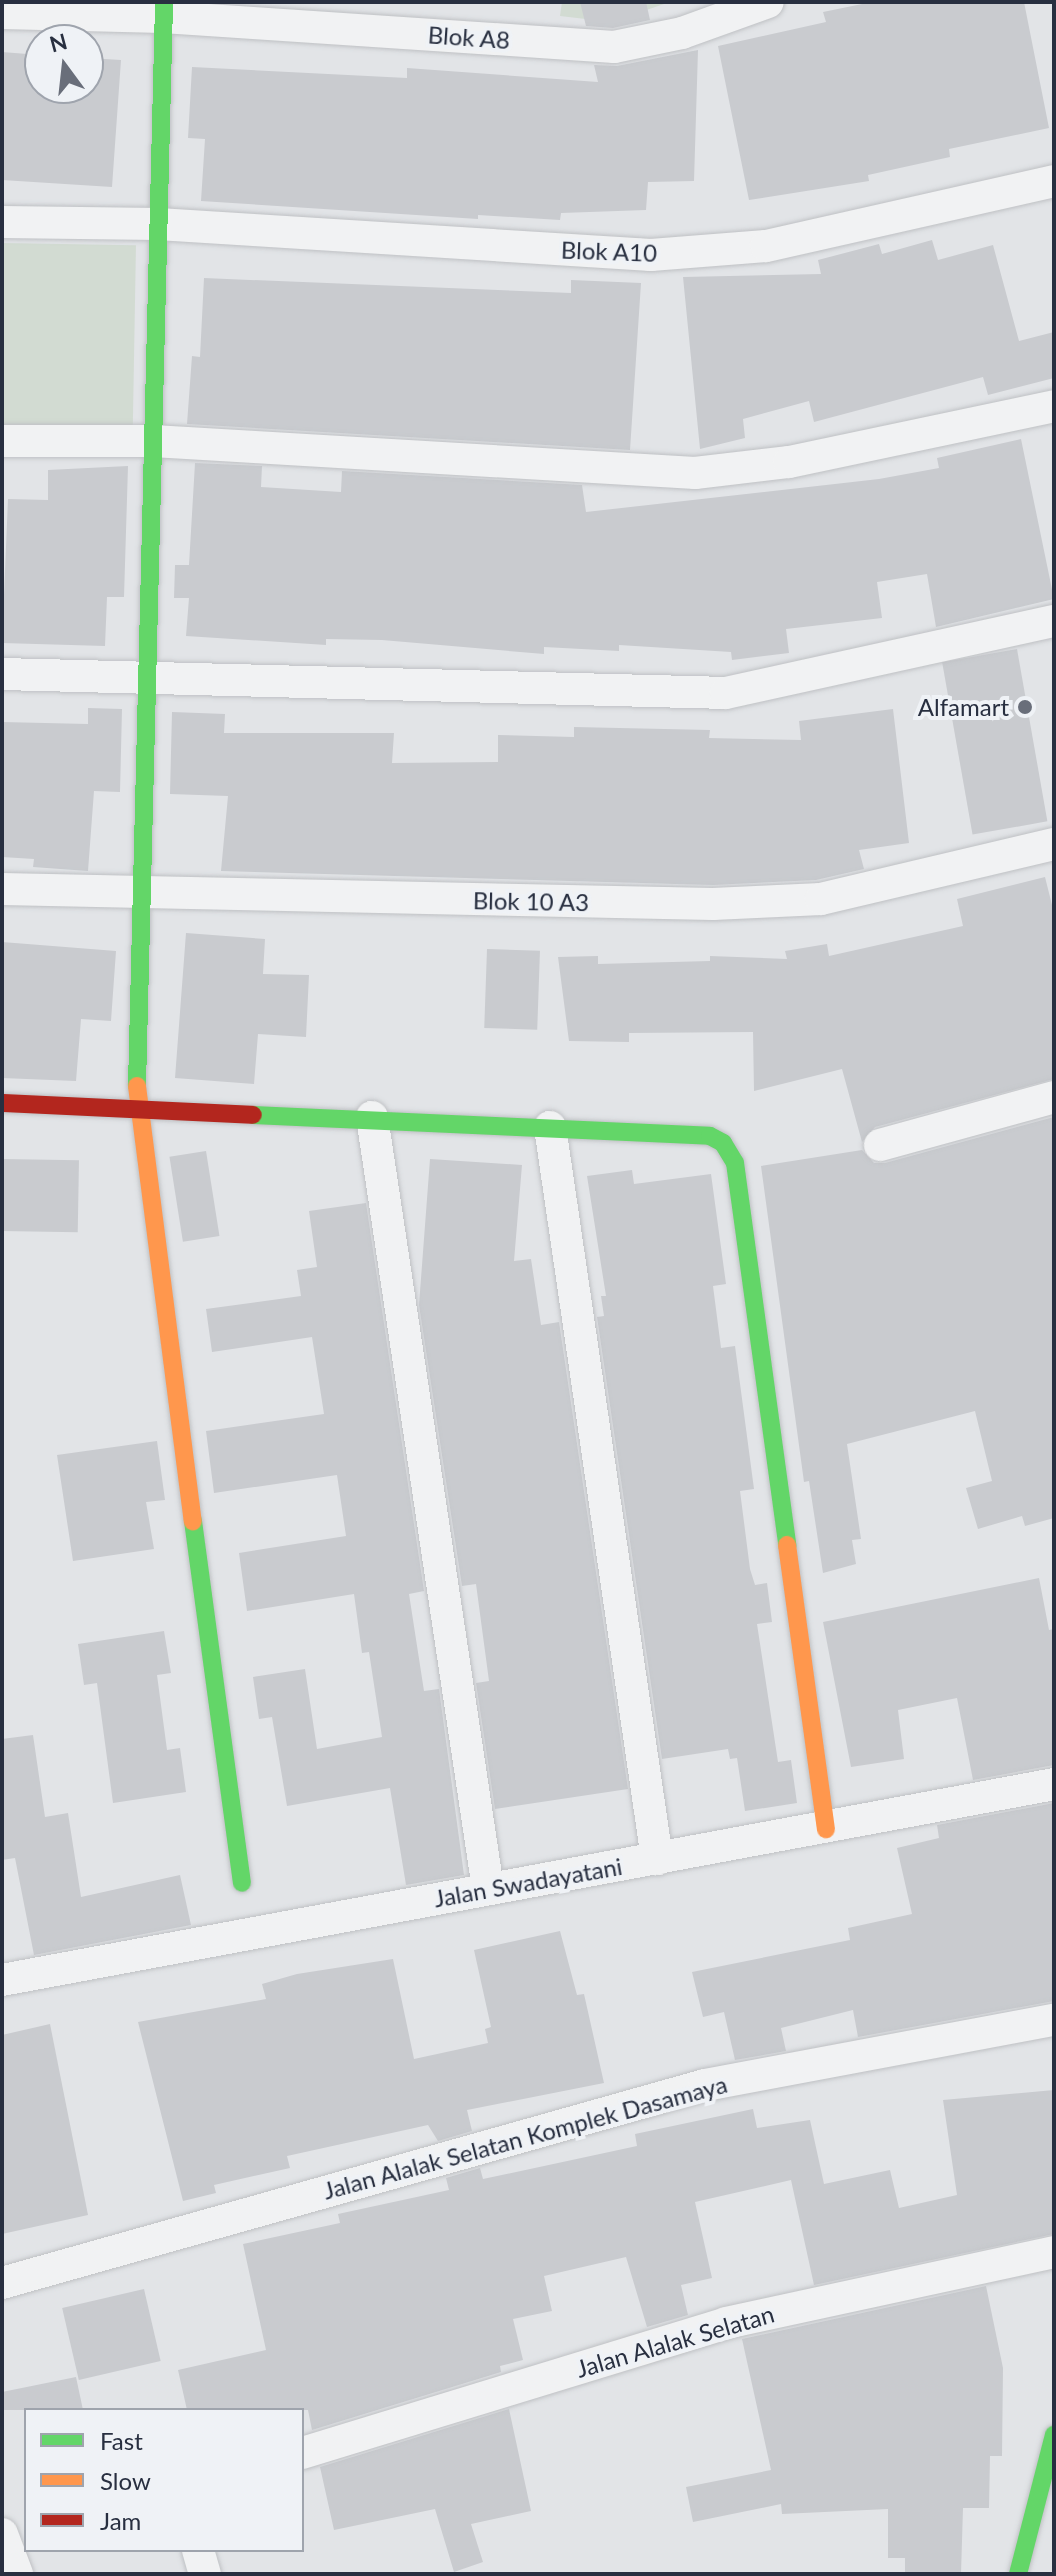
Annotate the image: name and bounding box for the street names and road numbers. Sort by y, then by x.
street label: Blok A8 [427,20,511,54]
street label: Blok A10 [560,235,658,267]
street label: Blok 10 A3 [472,886,590,916]
street label: Jalan Swadayatani [432,1851,624,1913]
street label: Jalan Alalak Selatan Komplek Dasamaya [320,2069,730,2205]
street label: Jalan Alalak Selatan [572,2299,778,2383]

